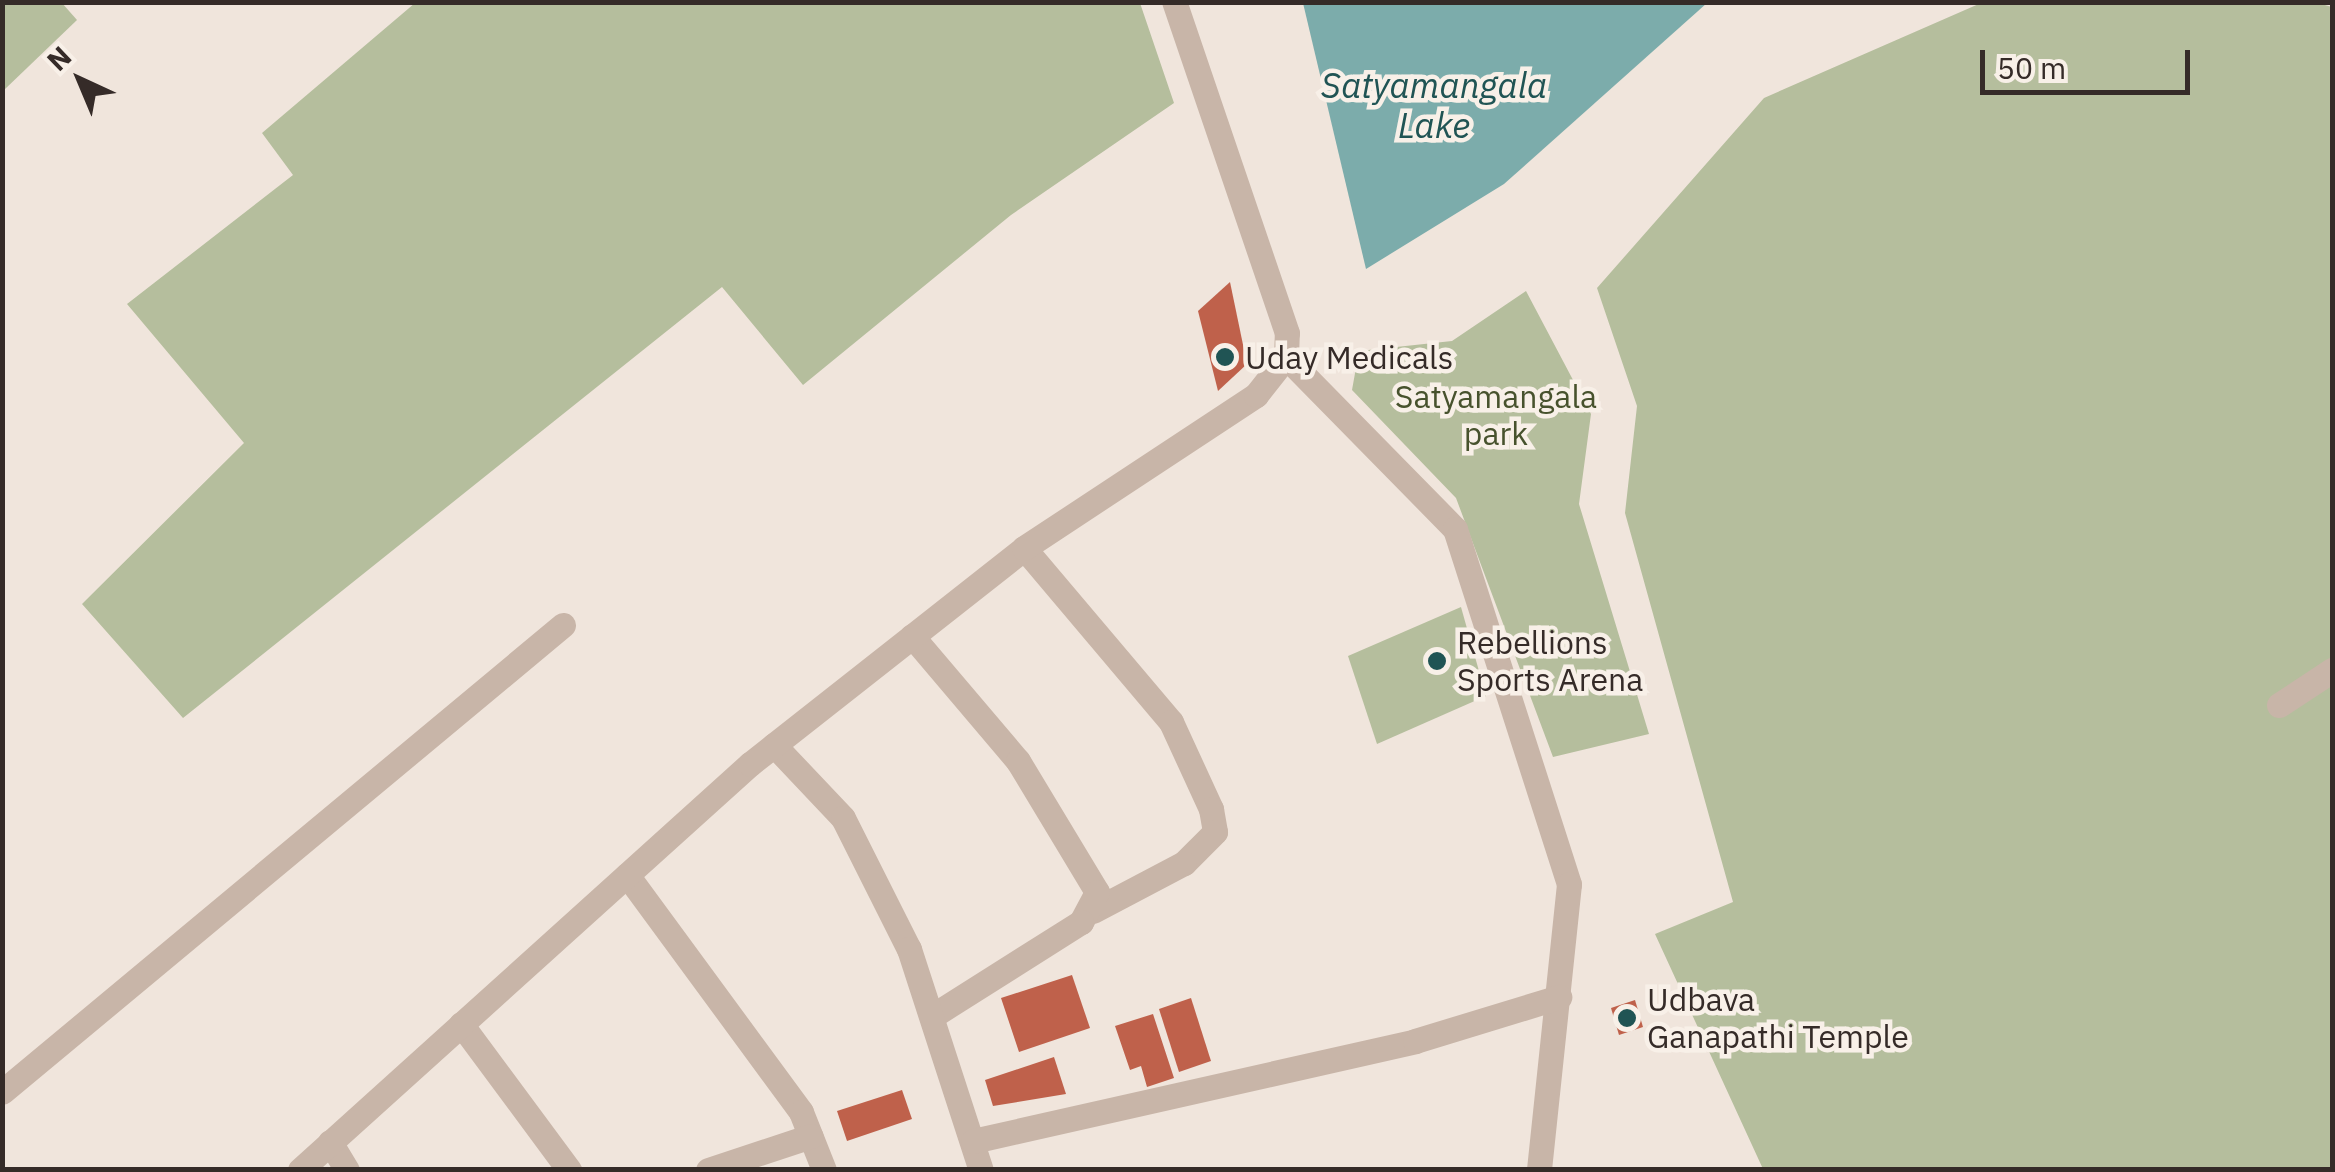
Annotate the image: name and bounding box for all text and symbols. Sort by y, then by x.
north arrow [30,30,130,130]
scale bar [1985,30,2195,92]
text: N [39,38,79,78]
text: 50 m [1997,48,2066,87]
water label: Satyamangala Lake [1321,64,1547,146]
place label: Uday Medicals [1245,338,1453,376]
marker: Uday Medicals [1214,346,1236,368]
park label: Satyamangala park [1395,378,1597,453]
place label: Rebellions Sports Arena [1457,624,1643,699]
marker: Rebellions Sports Arena [1426,650,1448,672]
place label: Udbava Ganapathi Temple [1647,981,1909,1056]
marker: Udbava Ganapathi Temple [1616,1007,1638,1029]

